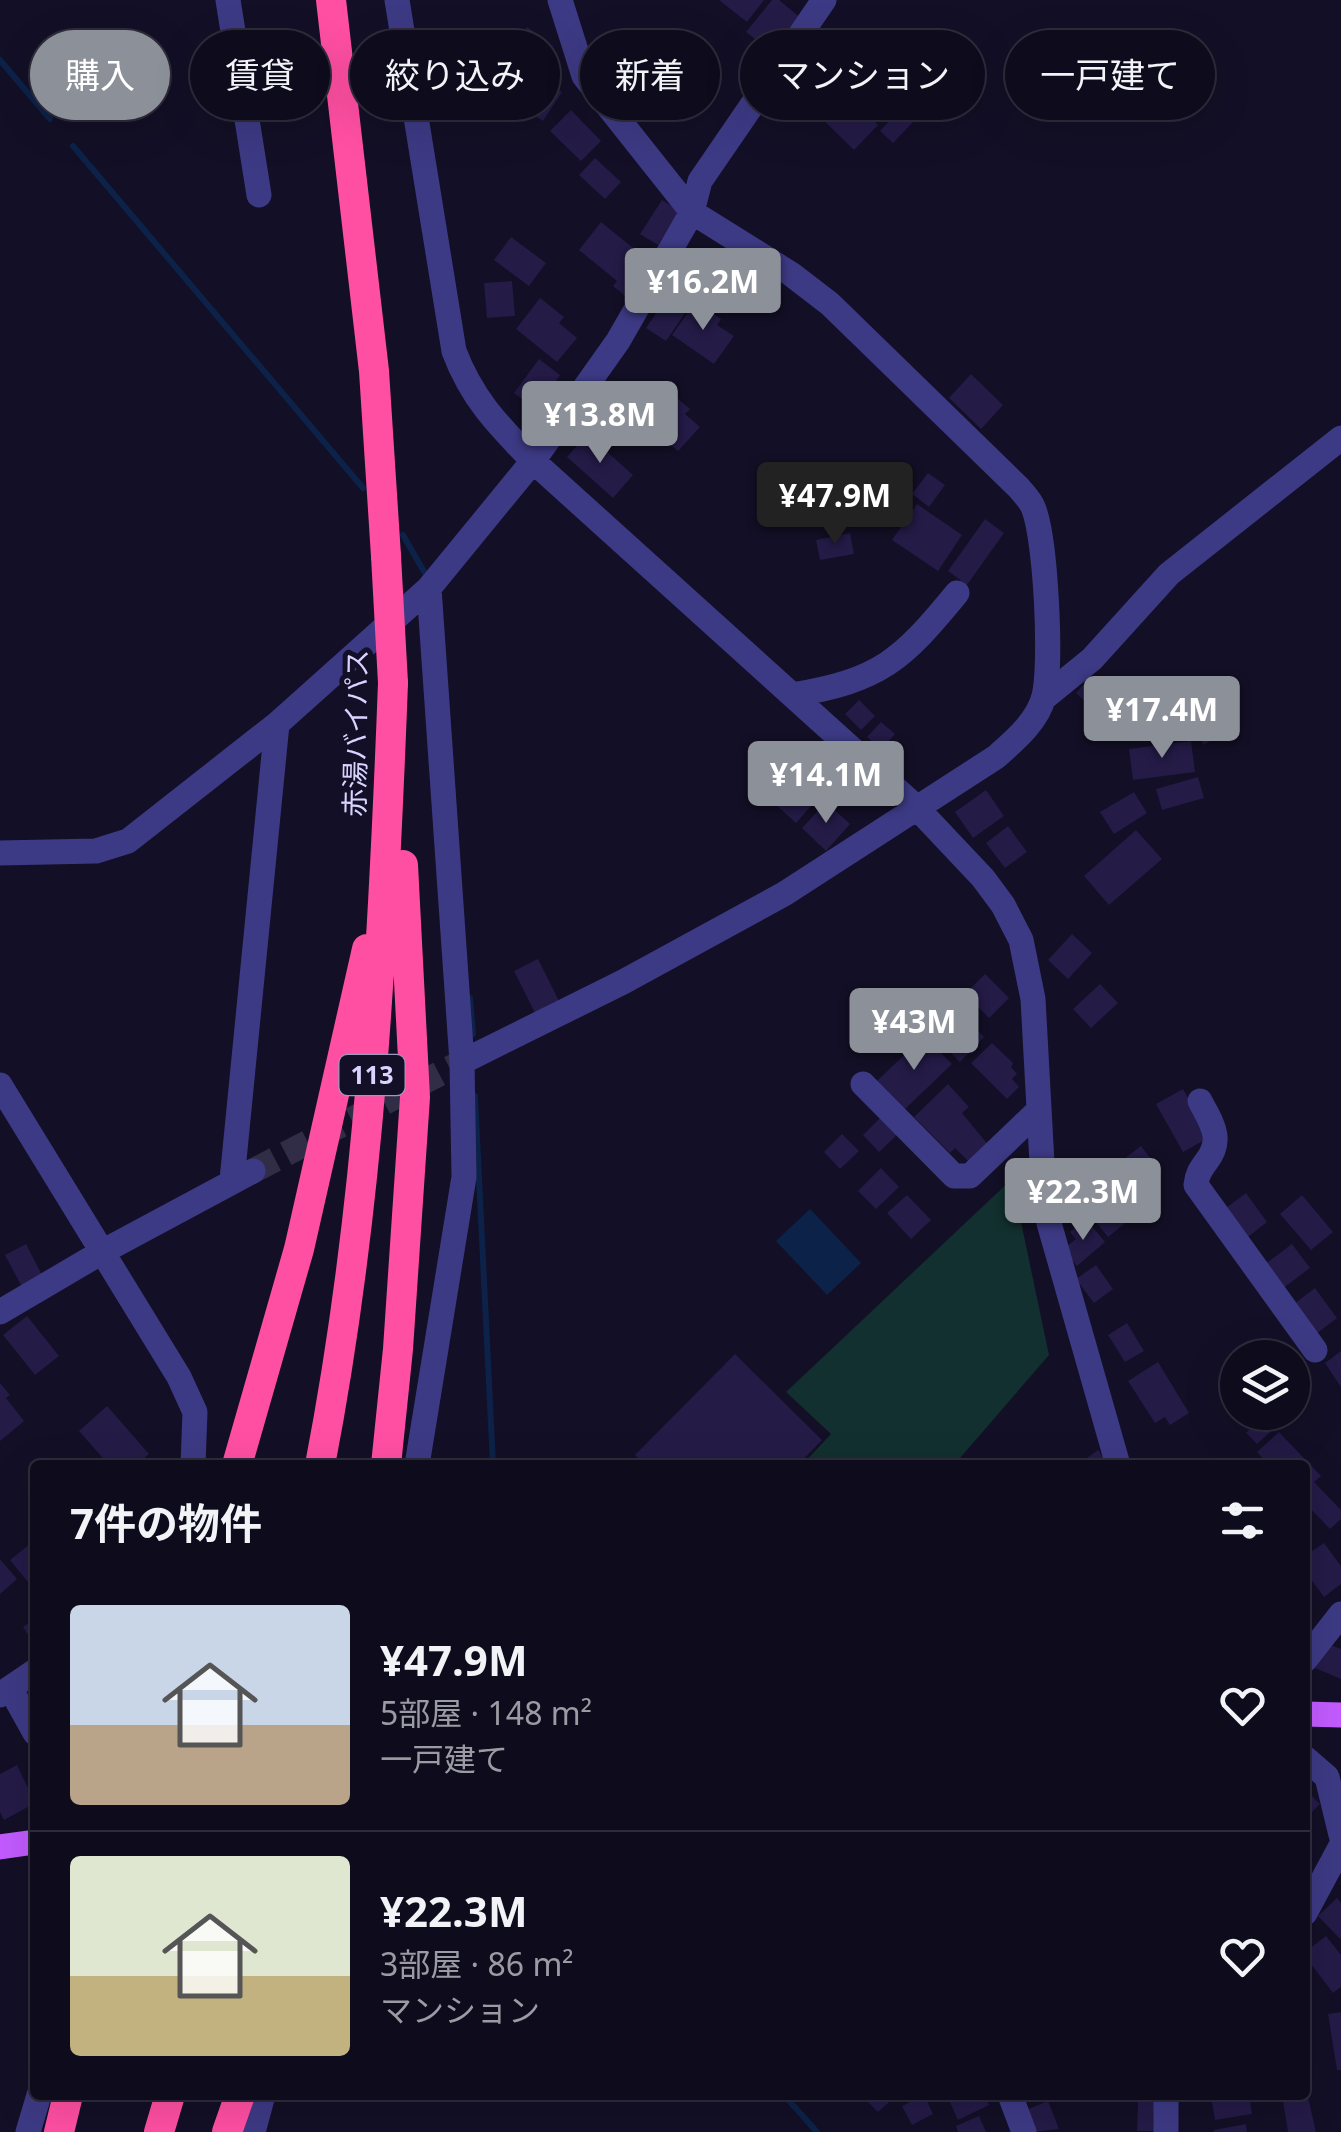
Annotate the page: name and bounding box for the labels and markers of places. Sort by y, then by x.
pin: ¥16.2M [622,248,784,333]
pin: ¥13.8M [519,381,681,466]
pin: ¥47.9M [754,462,916,547]
pin: ¥17.4M [1081,676,1243,761]
pin: ¥14.1M [745,741,907,826]
pin: ¥43M [855,988,973,1073]
pin: ¥22.3M [1002,1158,1164,1243]

